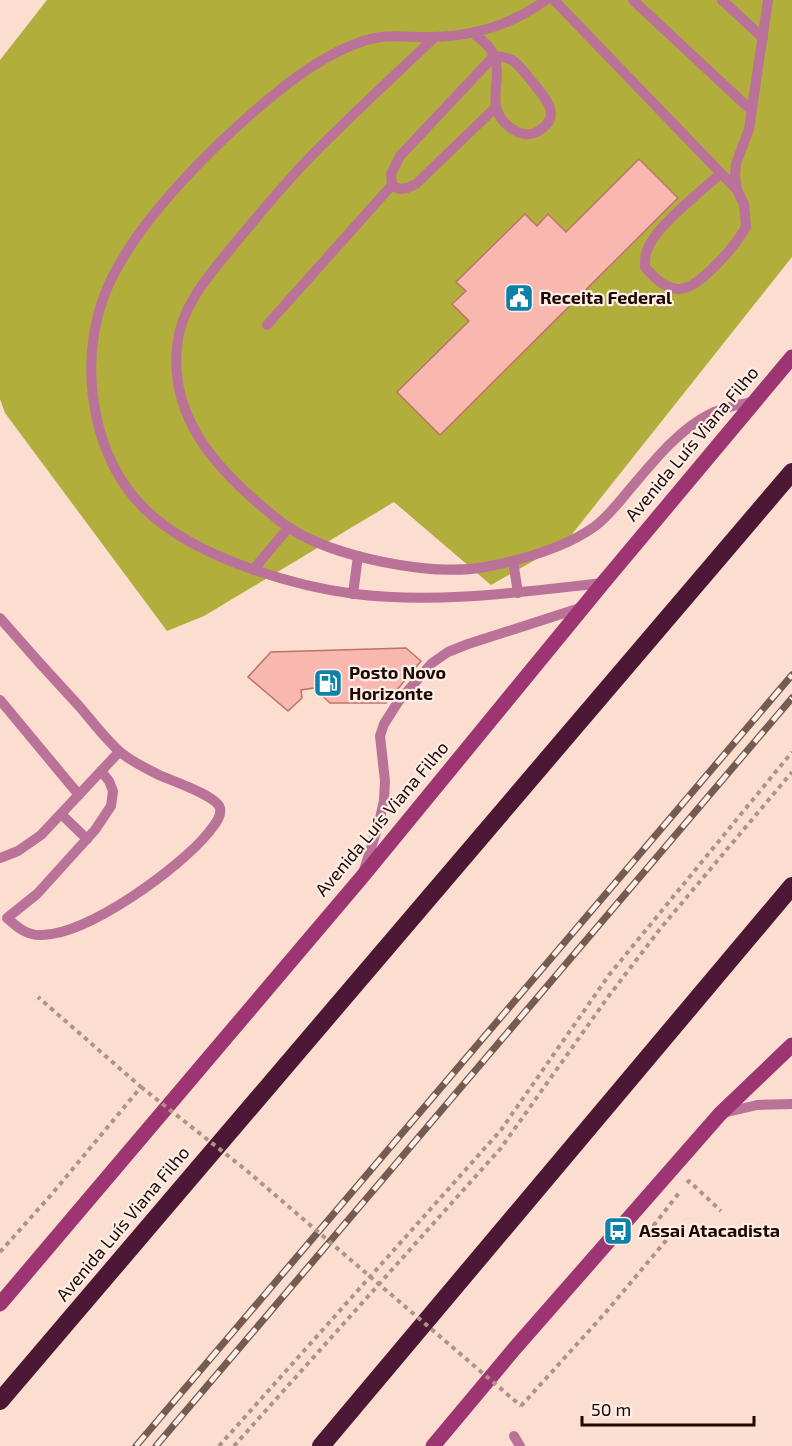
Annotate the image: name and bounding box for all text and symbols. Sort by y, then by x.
public building icon: Receita Federal [503,282,535,314]
place label: Receita Federal [540,286,672,308]
street label: Avenida Luís Viana Filho [620,361,763,525]
place label: Posto Novo Horizonte [349,661,446,704]
fuel station icon: Posto Novo Horizonte [312,667,344,699]
street label: Avenida Luís Viana Filho [310,736,453,900]
street label: Avenida Luís Viana Filho [51,1141,194,1305]
bus stop icon: Assai Atacadista [602,1215,634,1247]
place label: Assai Atacadista [639,1219,780,1241]
scale bar [582,1389,754,1427]
text: 50 m [591,1398,631,1420]

